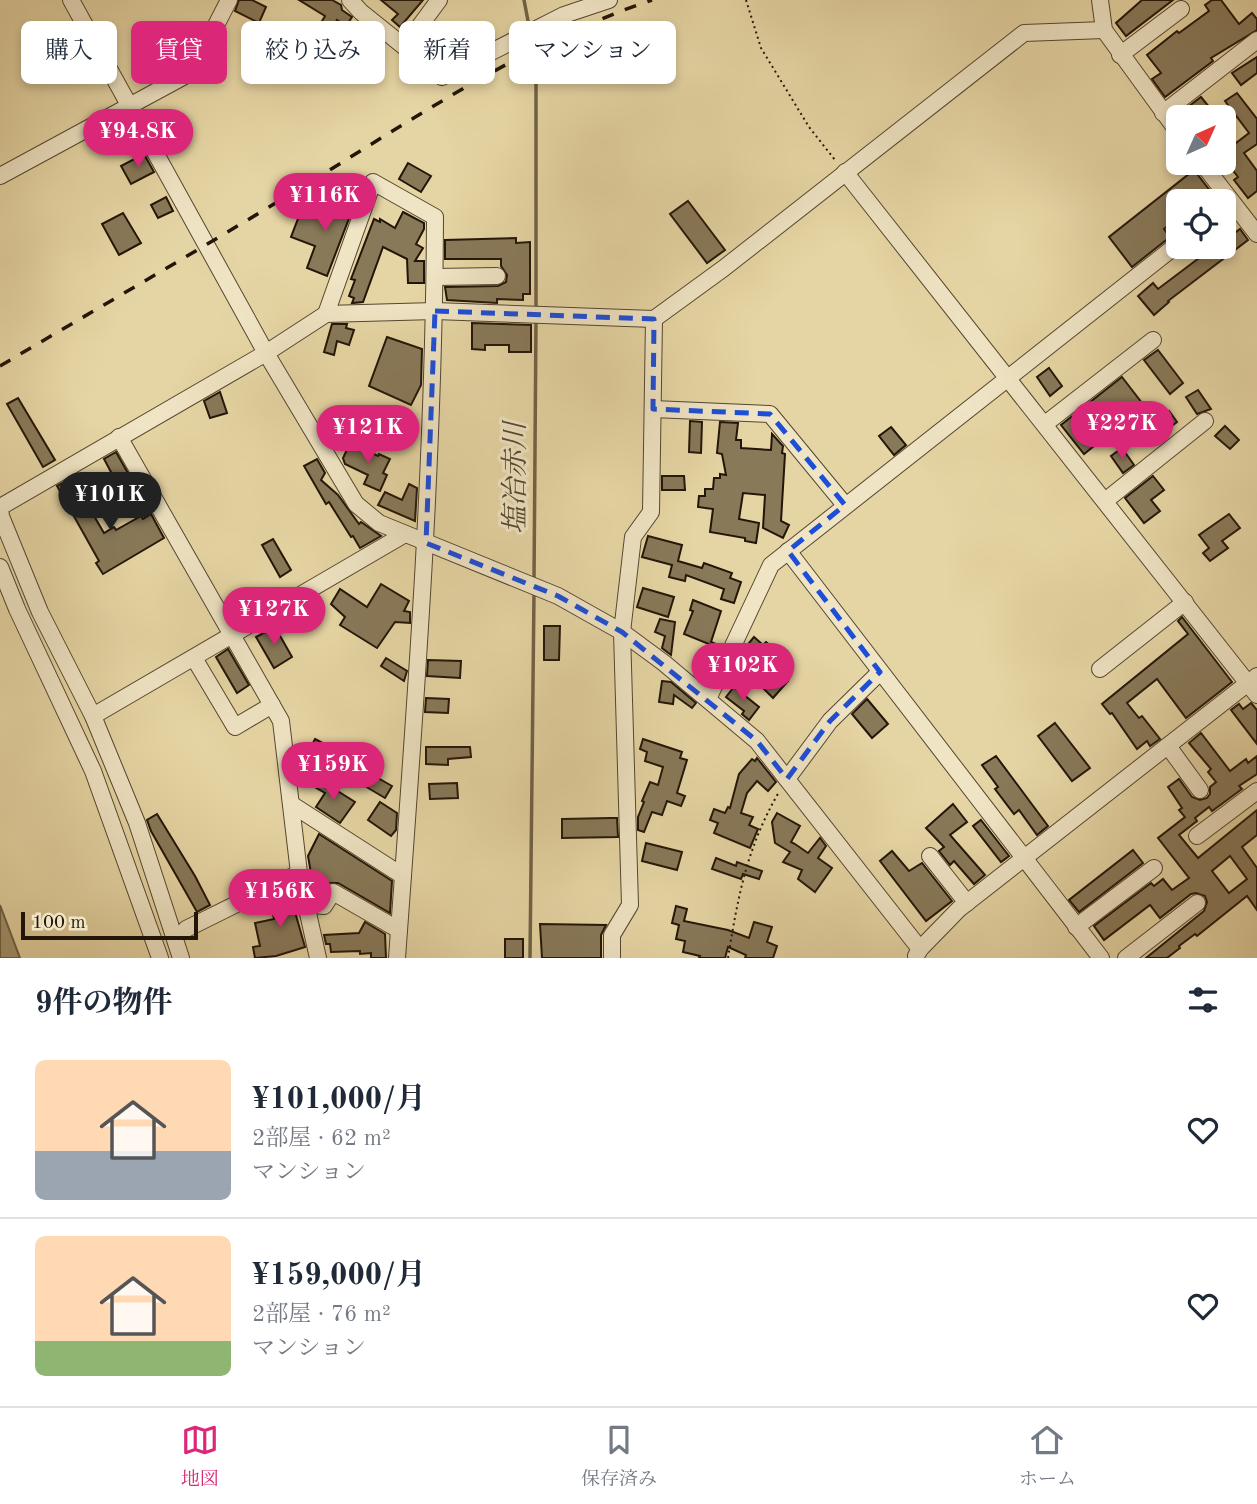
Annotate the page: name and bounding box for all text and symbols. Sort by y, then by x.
chip: 購入 [21,21,117,84]
chip: 賃貸 [131,21,227,84]
chip: 絞り込み [241,21,385,84]
chip: 新着 [399,21,495,84]
chip: マンション [509,21,676,84]
north arrow [1166,105,1236,175]
map controls [1166,105,1236,259]
pin: ¥94.8K [81,110,195,169]
text: ¥94.8K [99,120,177,143]
pin: ¥116K [276,174,374,233]
text: ¥116K [289,184,361,207]
button: locate [1166,189,1236,259]
pin: ¥227K [1073,402,1171,461]
pin: ¥121K [319,406,417,465]
text: ¥227K [1086,412,1158,435]
text: ¥121K [332,416,404,439]
water label: 塩冶赤川 [500,419,531,534]
pin: ¥101K [61,472,159,532]
text: ¥101K [74,483,146,506]
pin: ¥127K [225,588,323,647]
text: ¥127K [238,598,310,621]
pin: ¥102K [694,644,792,703]
text: ¥102K [707,654,779,677]
pin: ¥159K [284,742,382,802]
text: ¥159K [297,753,369,776]
pin: ¥156K [231,870,329,929]
text: ¥156K [244,880,316,903]
scale bar [21,909,198,941]
text: 100 m [32,914,85,933]
icon: filters [1184,981,1222,1019]
text: 9件の物件 [35,989,172,1019]
text: ¥101,000/月 [252,1085,426,1115]
icon: home [91,1088,175,1172]
icon: heart [1184,1111,1222,1149]
text: 2部屋 · 62 m² [252,1127,391,1150]
text: マンション [252,1161,366,1184]
text: ¥159,000/月 [252,1261,426,1291]
icon: home [91,1264,175,1348]
icon: heart [1184,1287,1222,1325]
text: 2部屋 · 76 m² [252,1303,391,1326]
text: マンション [252,1337,366,1360]
tab: 地図 [181,1421,219,1492]
tab: 保存済み [581,1421,657,1492]
tab: ホーム [1019,1421,1076,1492]

